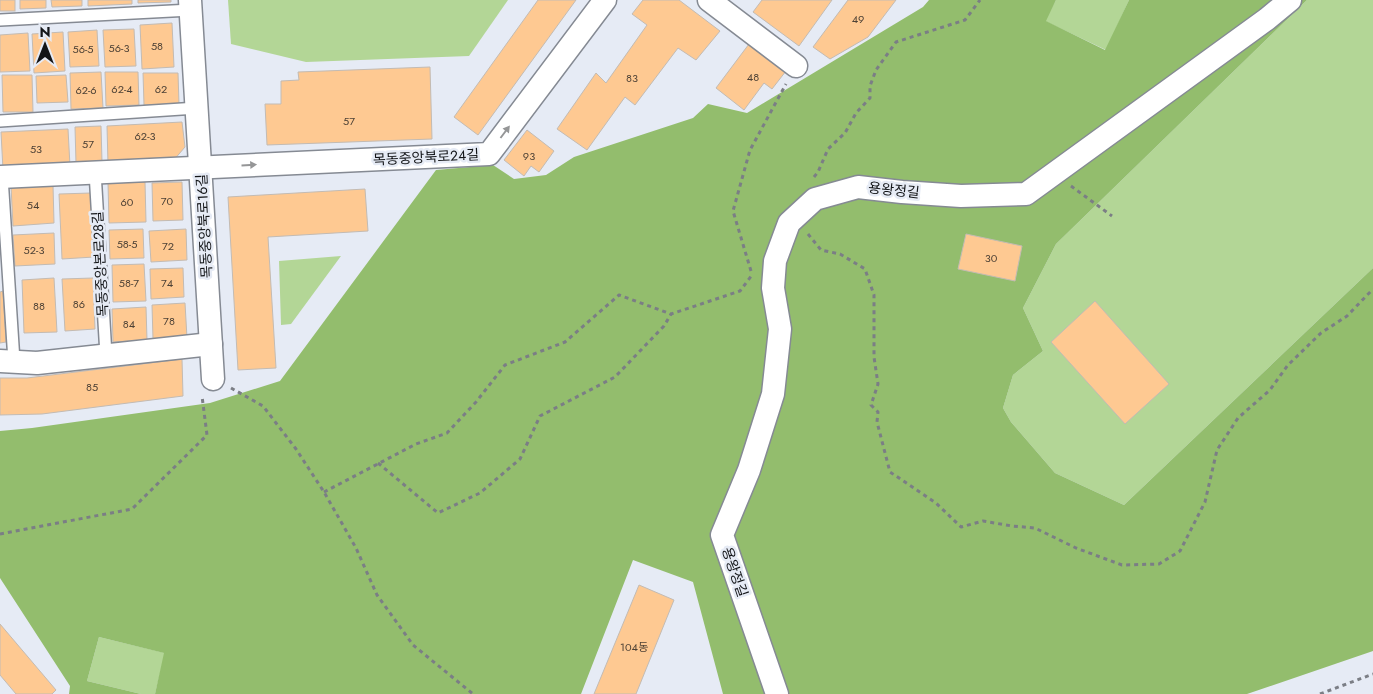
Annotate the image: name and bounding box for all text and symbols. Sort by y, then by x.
house number: 49 [852,11,864,27]
north arrow [20,20,70,70]
text: N [39,22,51,42]
house number: 58 [151,38,163,54]
house number: 56-3 [109,40,129,56]
house number: 56-5 [72,41,94,57]
house number: 48 [747,69,759,85]
house number: 83 [626,70,638,86]
house number: 62-4 [111,81,133,97]
house number: 62 [155,81,167,97]
house number: 62-6 [75,82,97,98]
house number: 57 [343,113,355,129]
one-way arrow [500,126,511,139]
house number: 62-3 [135,128,155,144]
house number: 57 [82,136,94,152]
house number: 53 [30,141,42,157]
street label: 목동중앙북로24길 [372,144,480,170]
house number: 93 [523,148,535,164]
one-way arrow [242,161,258,169]
street label: 목동중앙북로16길 [191,173,217,279]
street label: 용왕정길 [867,177,921,203]
house number: 70 [161,193,174,209]
house number: 60 [121,194,134,210]
house number: 54 [27,197,40,213]
street label: 목동중앙본로28길 [87,211,113,317]
house number: 58-5 [117,236,137,252]
house number: 72 [162,238,174,254]
house number: 52-3 [24,242,44,258]
house number: 30 [985,250,998,266]
house number: 58-7 [119,275,139,291]
house number: 74 [161,275,174,291]
house number: 86 [73,296,85,312]
house number: 88 [33,298,45,314]
house number: 78 [163,313,175,329]
house number: 84 [123,316,136,332]
house number: 85 [86,379,98,395]
street label: 용왕정길 [717,544,753,600]
house number: 104동 [620,639,648,655]

